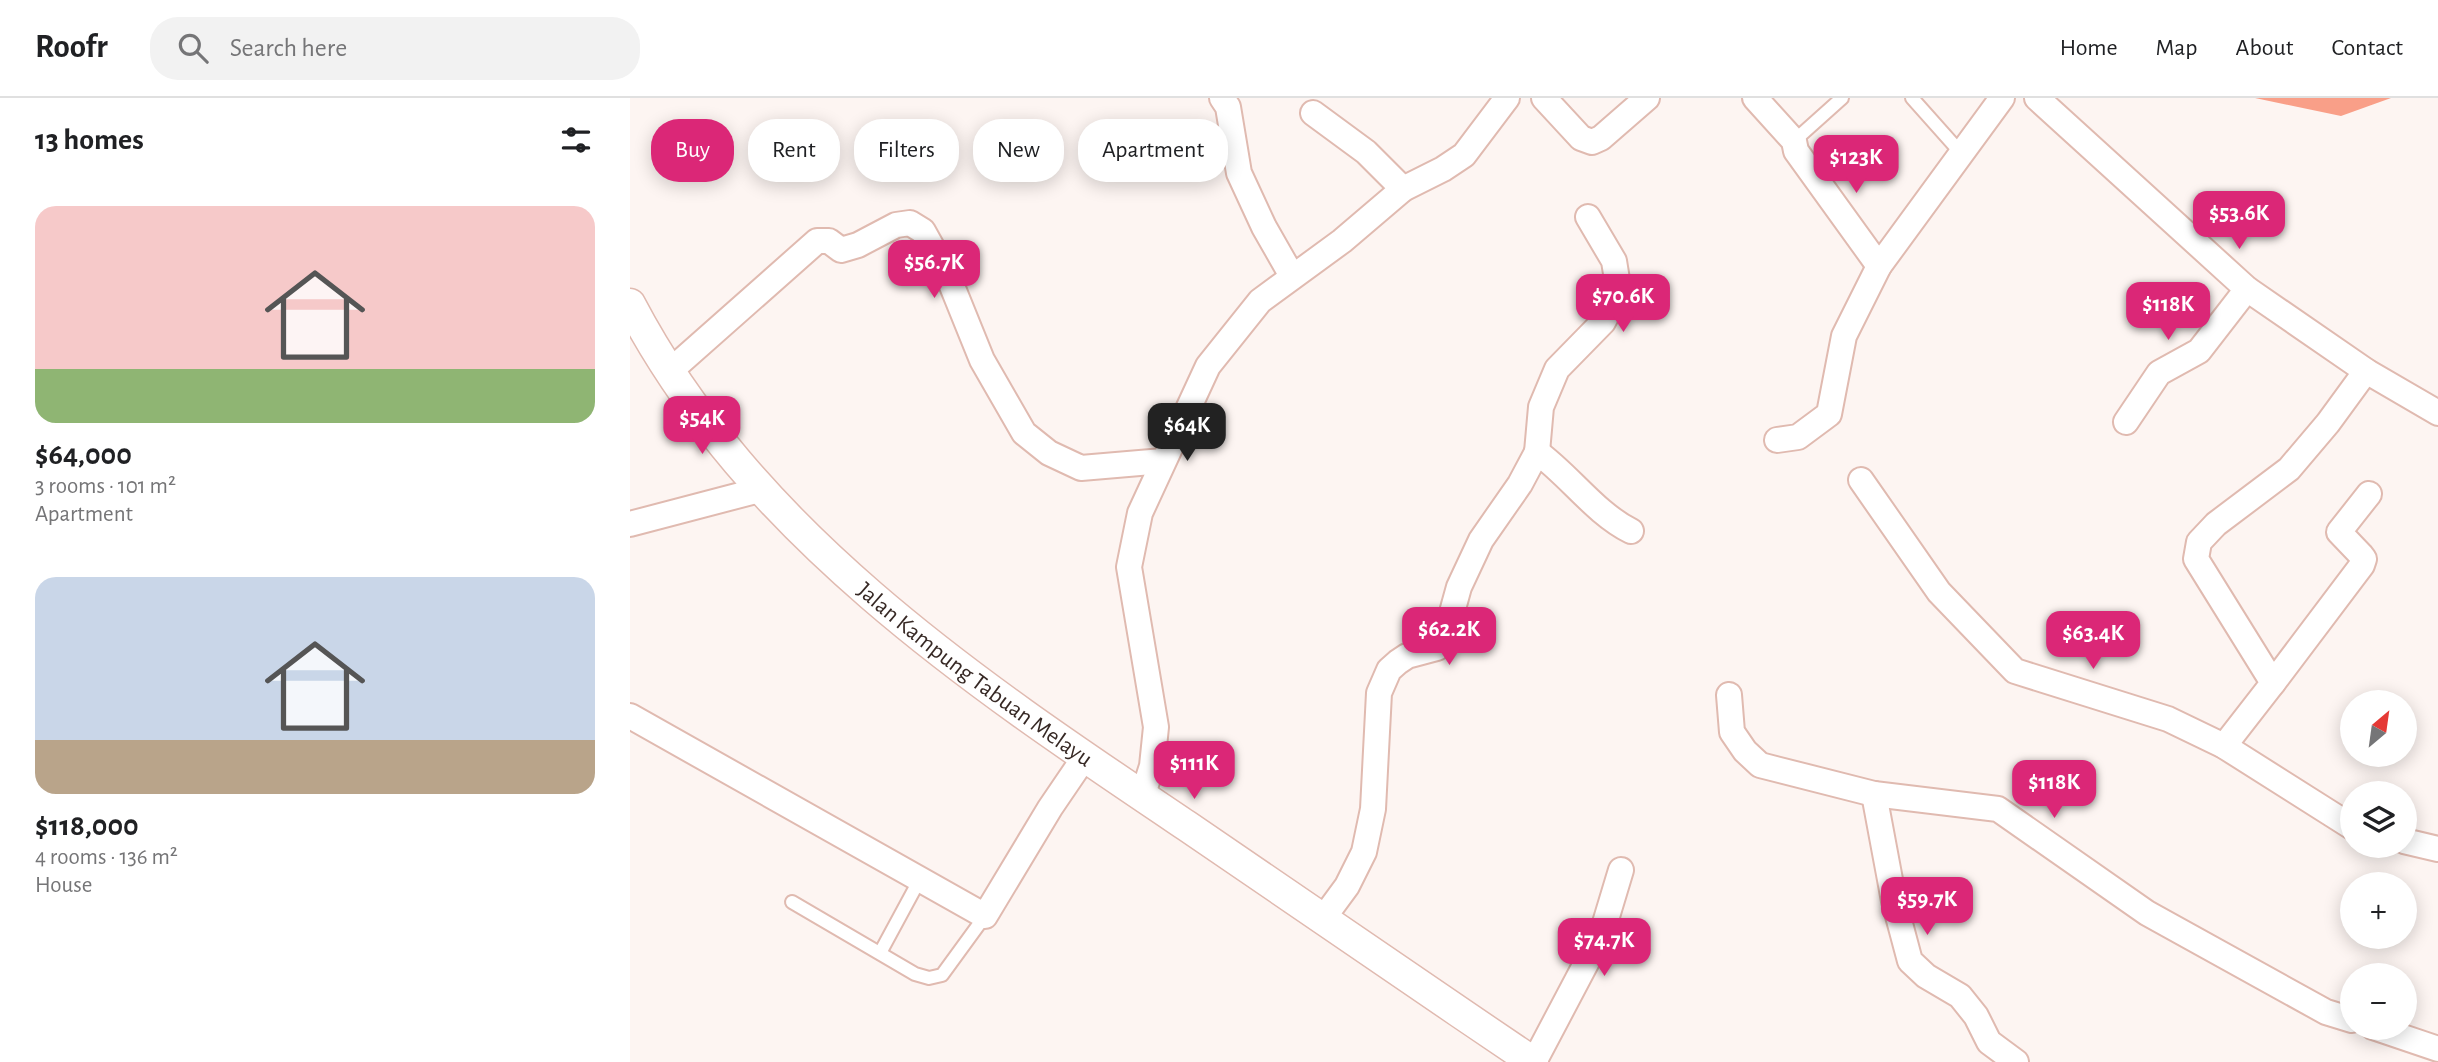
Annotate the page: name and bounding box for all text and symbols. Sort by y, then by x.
search box [150,17,640,80]
icon: search [174,29,212,67]
text: Roofr [35,31,108,64]
text: Search here [230,35,347,61]
text: Home [2060,36,2118,60]
text: Map [2156,36,2198,60]
text: About [2236,36,2293,60]
text: Contact [2331,36,2403,60]
chip: Buy [651,119,734,182]
chip: Rent [748,119,840,182]
chip: Filters [854,119,959,182]
chip: New [973,119,1064,182]
chip: Apartment [1078,119,1228,182]
icon: filters [557,121,595,159]
text: 13 homes [35,125,144,155]
pin: $123K [1807,136,1905,195]
text: $123K [1830,146,1882,169]
pin: $53.6K [2182,192,2296,251]
text: $53.6K [2209,202,2269,225]
pin: $56.7K [877,240,991,300]
text: $56.7K [904,251,964,274]
icon: home [252,252,378,378]
pin: $70.6K [1566,274,1680,334]
pin: $118K [2119,282,2217,342]
text: $70.6K [1592,285,1654,308]
text: $118K [2142,293,2194,316]
pin: $54K [661,396,743,456]
pin: $64K [1146,404,1228,463]
text: $54K [679,407,725,430]
text: $64K [1164,414,1210,437]
text: $64,000 [35,440,132,470]
text: 3 rooms · 101 m² [35,475,176,498]
text: Apartment [35,503,133,526]
street label: Jalan Kampung Tabuan Melayu [852,578,1097,771]
pin: $62.2K [1392,608,1506,667]
pin: $63.4K [2036,612,2150,671]
text: $62.2K [1418,618,1480,641]
text: $63.4K [2062,622,2124,645]
icon: home [252,623,378,749]
north arrow [2340,690,2417,766]
map controls [2340,690,2417,1040]
pin: $111K [1145,742,1243,801]
text: $111K [1170,752,1218,775]
pin: $118K [2005,760,2103,820]
text: $118K [2028,771,2080,794]
button: layers [2340,781,2417,858]
text: $118,000 [35,811,139,841]
text: 4 rooms · 136 m² [35,846,178,869]
button: + [2340,872,2417,949]
text: House [35,874,92,897]
pin: $59.7K [1870,878,1984,937]
text: $59.7K [1897,888,1957,911]
pin: $74.7K [1547,918,1661,978]
text: $74.7K [1574,929,1634,952]
button: − [2340,963,2417,1040]

